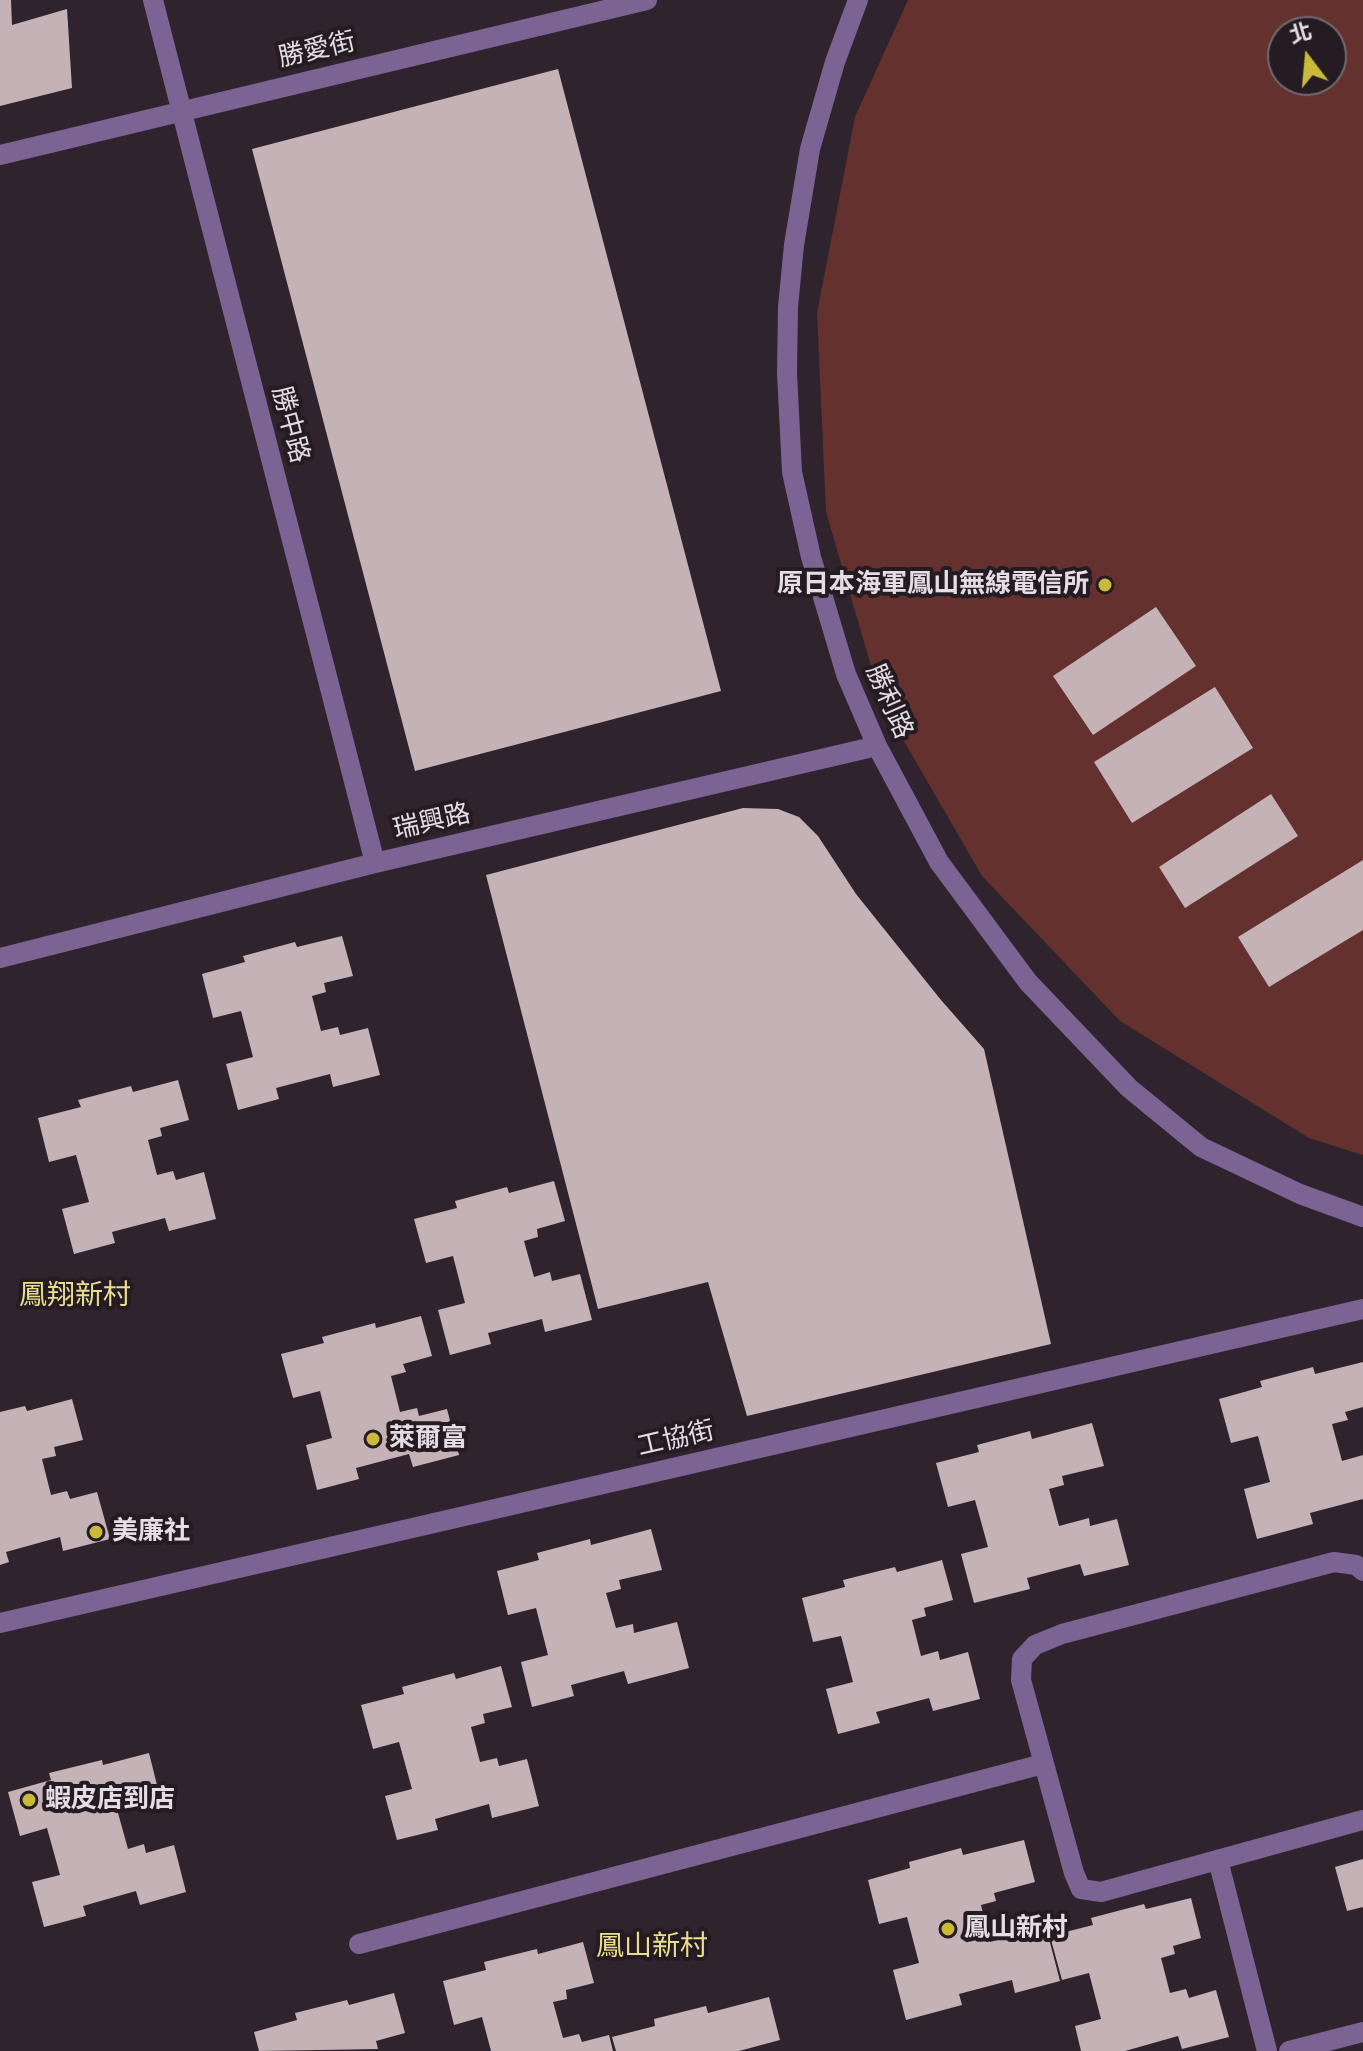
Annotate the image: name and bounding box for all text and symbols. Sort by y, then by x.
north arrow [1267,16,1347,96]
text: 北 [1286,18,1315,50]
street label: 勝愛街 [275,27,359,75]
street label: 勝中路 [264,383,314,467]
place label: 原日本海軍鳳山無線電信所 [777,569,1089,601]
marker: 原日本海軍鳳山無線電信所 [1096,576,1114,594]
street label: 勝利路 [858,660,918,744]
street label: 瑞興路 [390,799,474,847]
district label: 鳳翔新村 [19,1280,131,1314]
street label: 工協街 [634,1416,718,1464]
place label: 萊爾富 [389,1423,467,1455]
marker: 萊爾富 [364,1430,382,1448]
place label: 美廉社 [112,1516,190,1548]
marker: 美廉社 [87,1523,105,1541]
place label: 蝦皮店到店 [45,1784,175,1816]
marker: 蝦皮店到店 [20,1791,38,1809]
place label: 鳳山新村 [964,1913,1068,1945]
marker: 鳳山新村 [939,1920,957,1938]
district label: 鳳山新村 [596,1931,708,1965]

